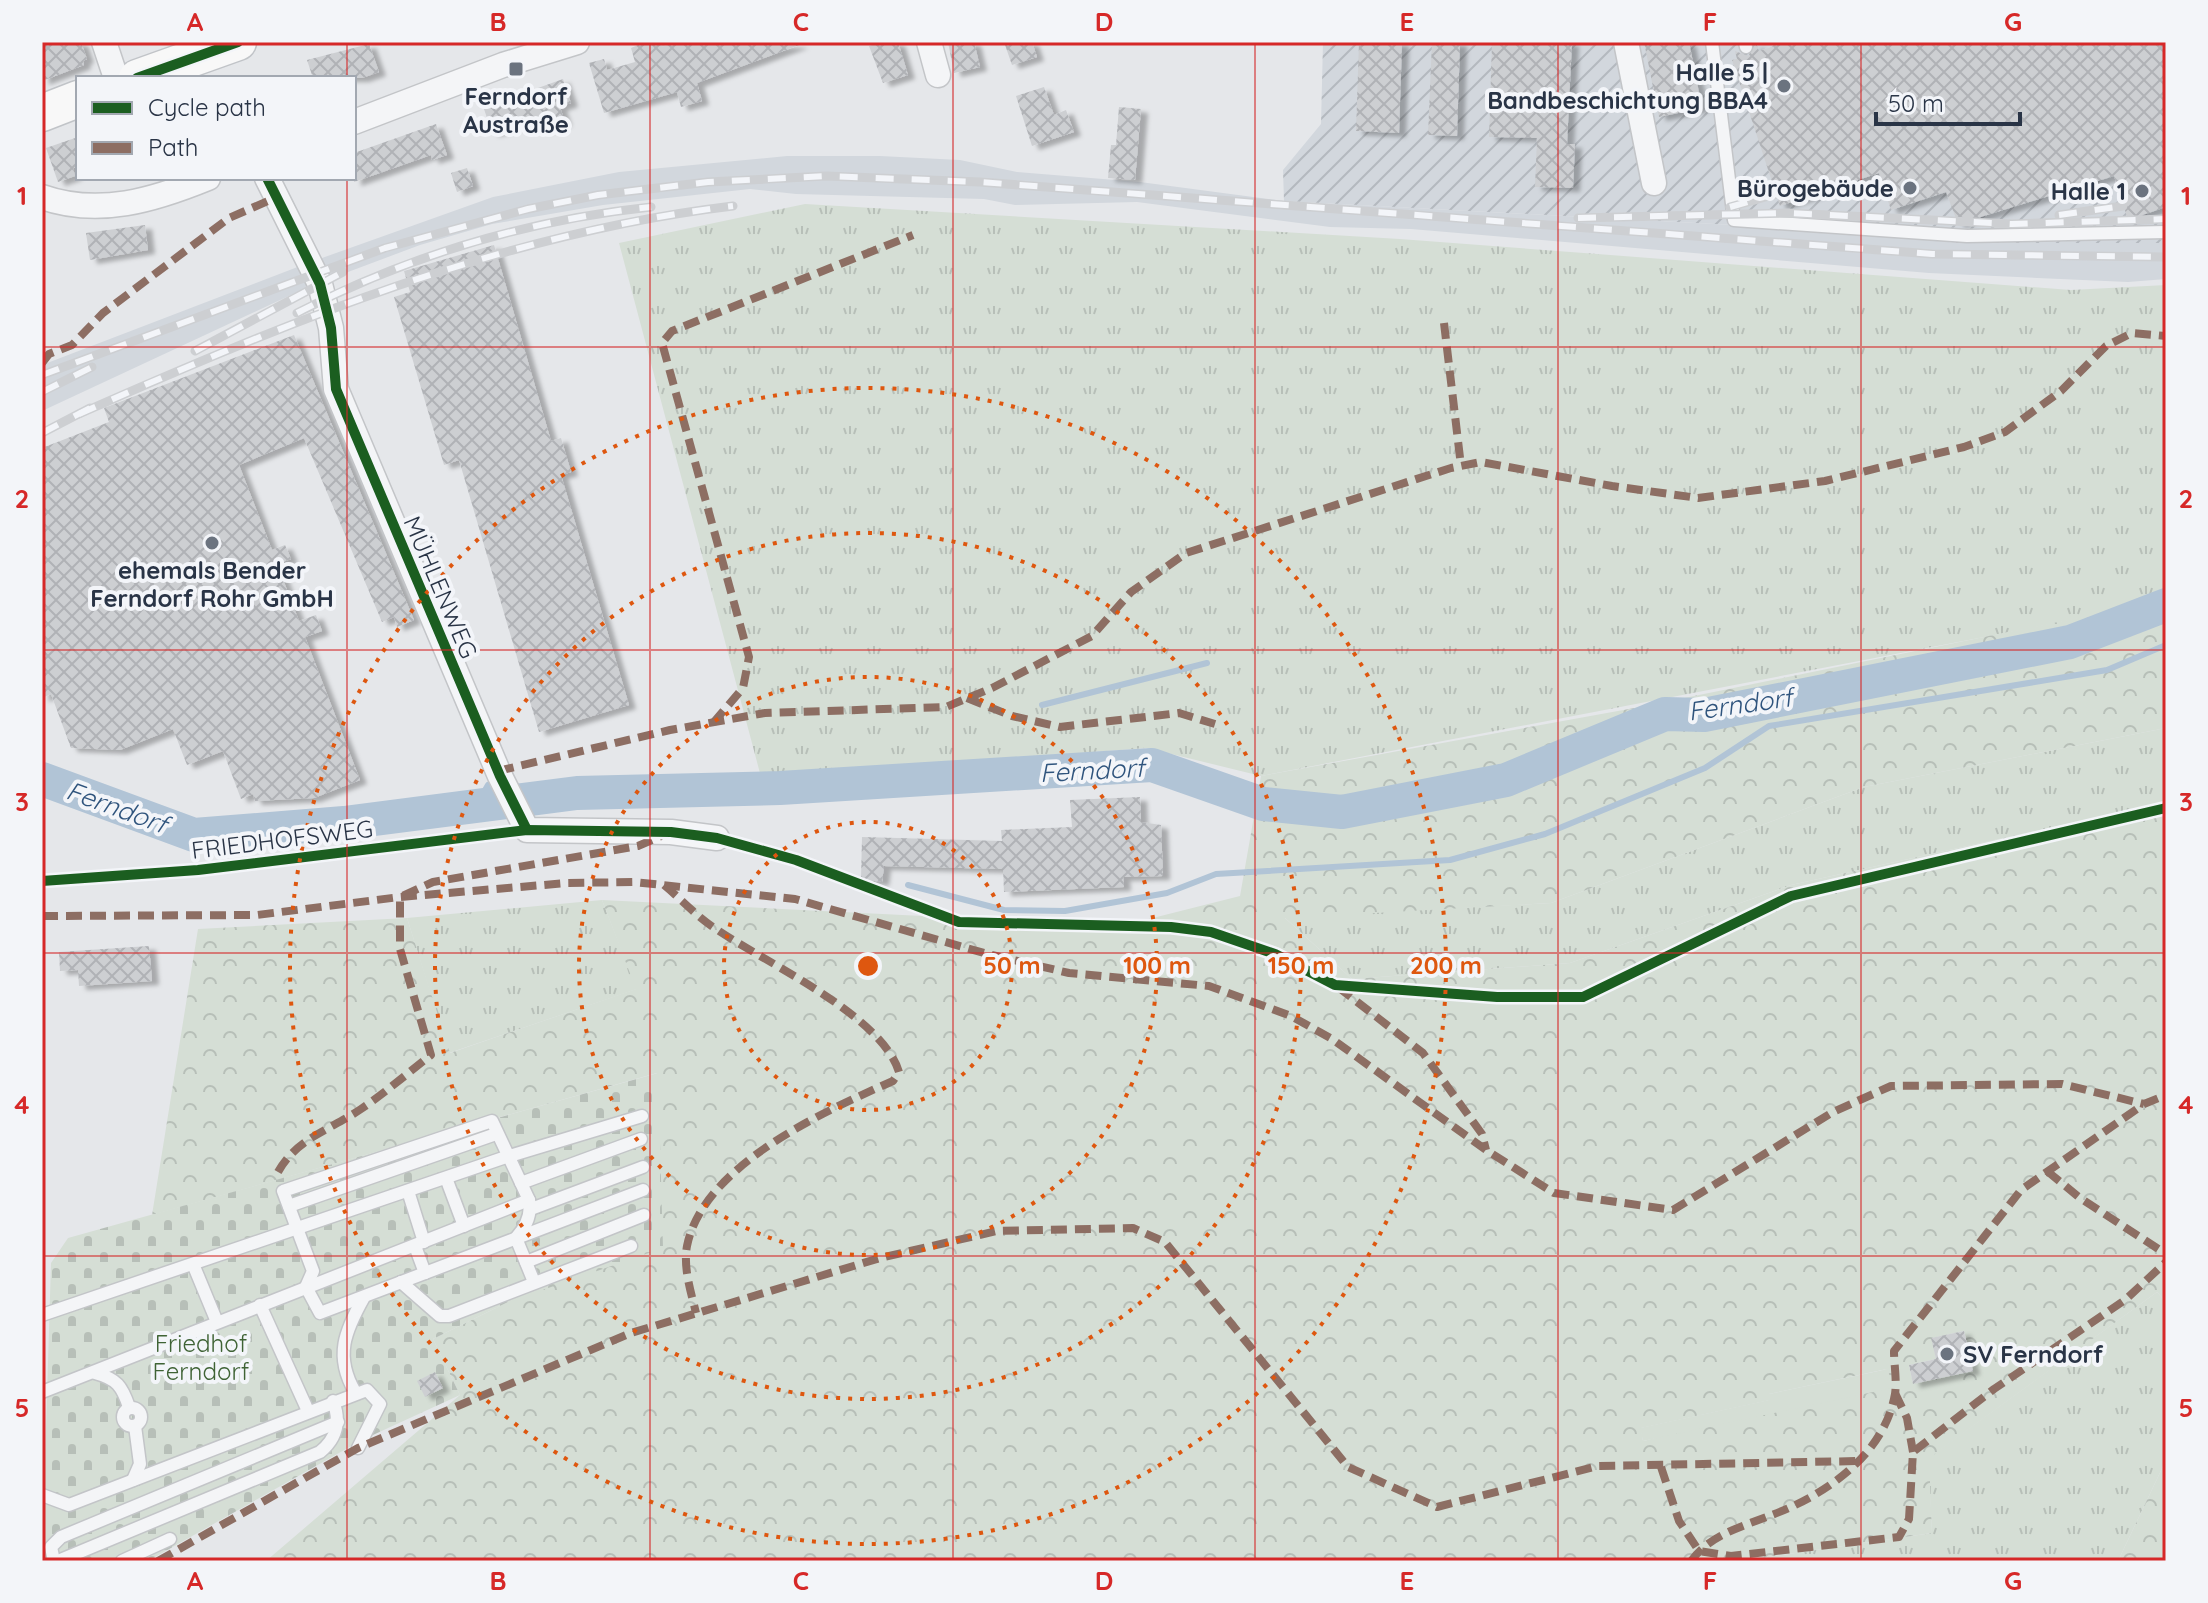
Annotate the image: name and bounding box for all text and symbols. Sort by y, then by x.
text: A [187,5,204,38]
text: B [489,5,507,38]
text: C [793,5,809,38]
text: D [1095,5,1113,38]
text: E [1400,5,1414,38]
text: F [1703,5,1717,38]
text: G [2004,5,2022,38]
place label: Halle 5 | Bandbeschichtung BBA4 [1487,57,1768,115]
marker: Ferndorf Austraße [507,60,525,78]
legend [76,76,356,180]
scale bar [1876,76,2020,126]
marker: Halle 5 | Bandbeschichtung BBA4 [1775,77,1793,95]
place label: Ferndorf Austraße [463,81,569,139]
text: 50 m [1888,88,1944,118]
text: Cycle path [148,92,266,122]
text: Path [148,132,199,162]
place label: Bürogebäude [1737,173,1894,203]
place label: Halle 1 [2051,176,2126,206]
text: 1 [17,179,27,212]
marker: Bürogebäude [1901,179,1919,197]
text: 1 [2181,179,2191,212]
marker: Halle 1 [2133,182,2151,200]
text: 2 [15,482,29,515]
text: 2 [2179,482,2193,515]
street label: MÜHLENWEG [398,511,484,663]
marker: ehemals Bender Ferndorf Rohr GmbH [203,534,221,552]
place label: ehemals Bender Ferndorf Rohr GmbH [90,555,334,613]
water label: Ferndorf [1686,680,1799,728]
water label: Ferndorf [1039,751,1150,789]
water label: Ferndorf [62,774,176,842]
text: 3 [15,785,29,818]
text: 3 [2179,785,2193,818]
street label: FRIEDHOFSWEG [190,813,374,865]
text: 50 m [983,950,1041,980]
text: 100 m [1123,950,1191,980]
text: 150 m [1268,950,1334,980]
text: 200 m [1410,950,1482,980]
centre of rings [854,952,882,980]
text: 4 [14,1088,30,1121]
text: 4 [2178,1088,2194,1121]
park label: Friedhof Ferndorf [153,1328,250,1386]
place label: SV Ferndorf [1963,1339,2104,1369]
marker: SV Ferndorf [1938,1345,1956,1363]
text: 5 [15,1391,29,1424]
text: 5 [2179,1391,2193,1424]
text: A [187,1564,204,1597]
text: B [489,1564,507,1597]
text: C [793,1564,809,1597]
text: D [1095,1564,1113,1597]
text: E [1400,1564,1414,1597]
text: F [1703,1564,1717,1597]
text: G [2004,1564,2022,1597]

